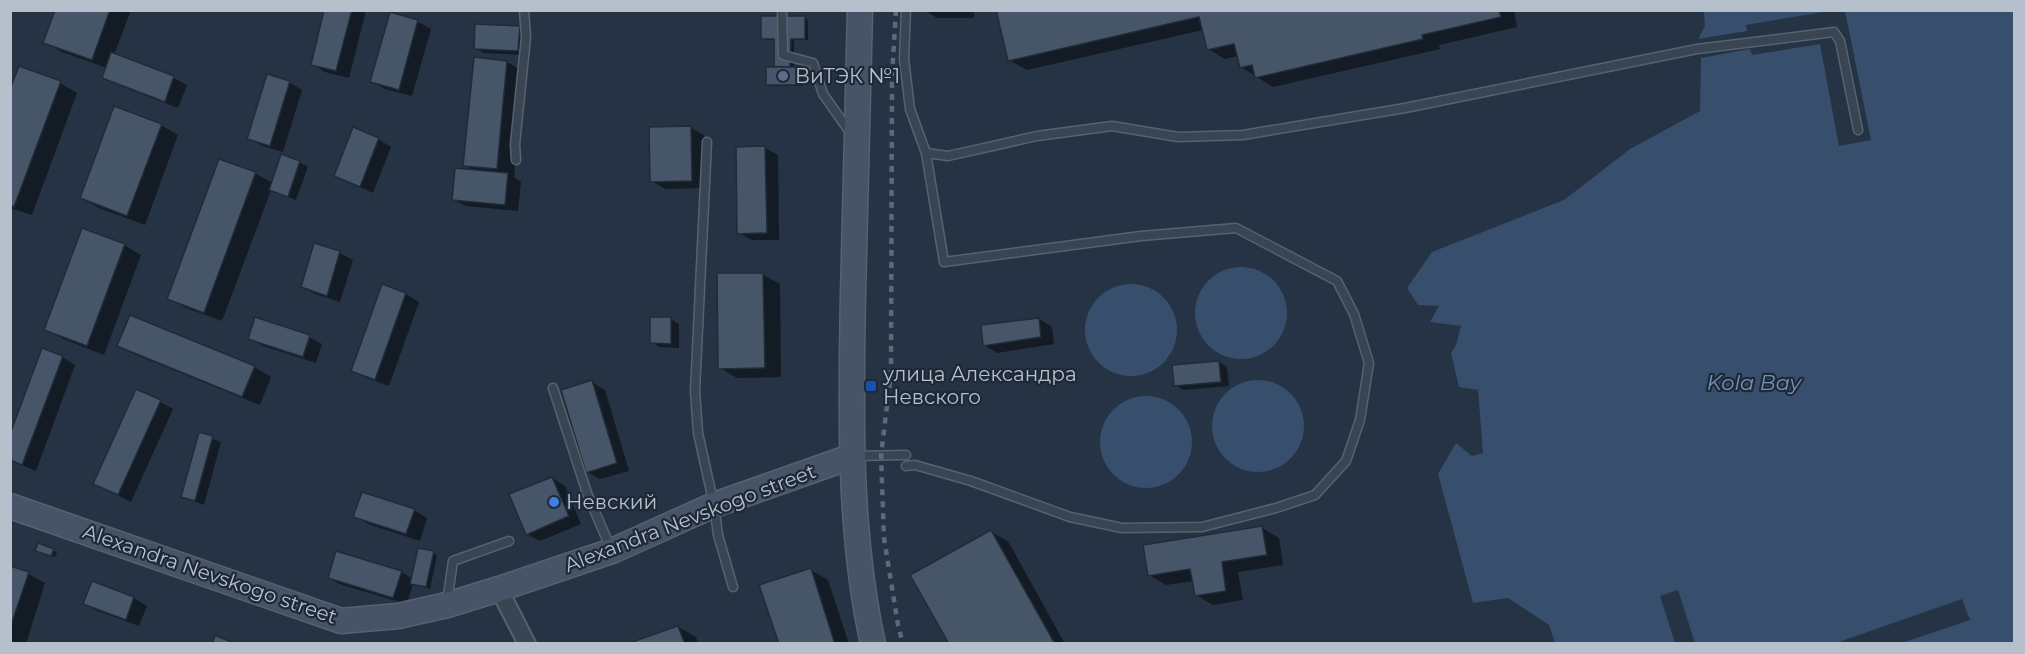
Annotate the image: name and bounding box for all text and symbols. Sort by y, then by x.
place label: ВиТЭК №1 [795,64,900,88]
marker: ВиТЭК №1 [776,69,790,83]
place label: улица Александра Невского [882,362,1077,409]
water label: Kola Bay [1707,370,1803,395]
marker: улица Александра Невского [864,379,878,393]
street label: Alexandra Nevskogo street [561,459,819,577]
place label: Невский [566,490,657,514]
marker: Невский [547,495,561,509]
street label: Alexandra Nevskogo street [80,519,340,629]

